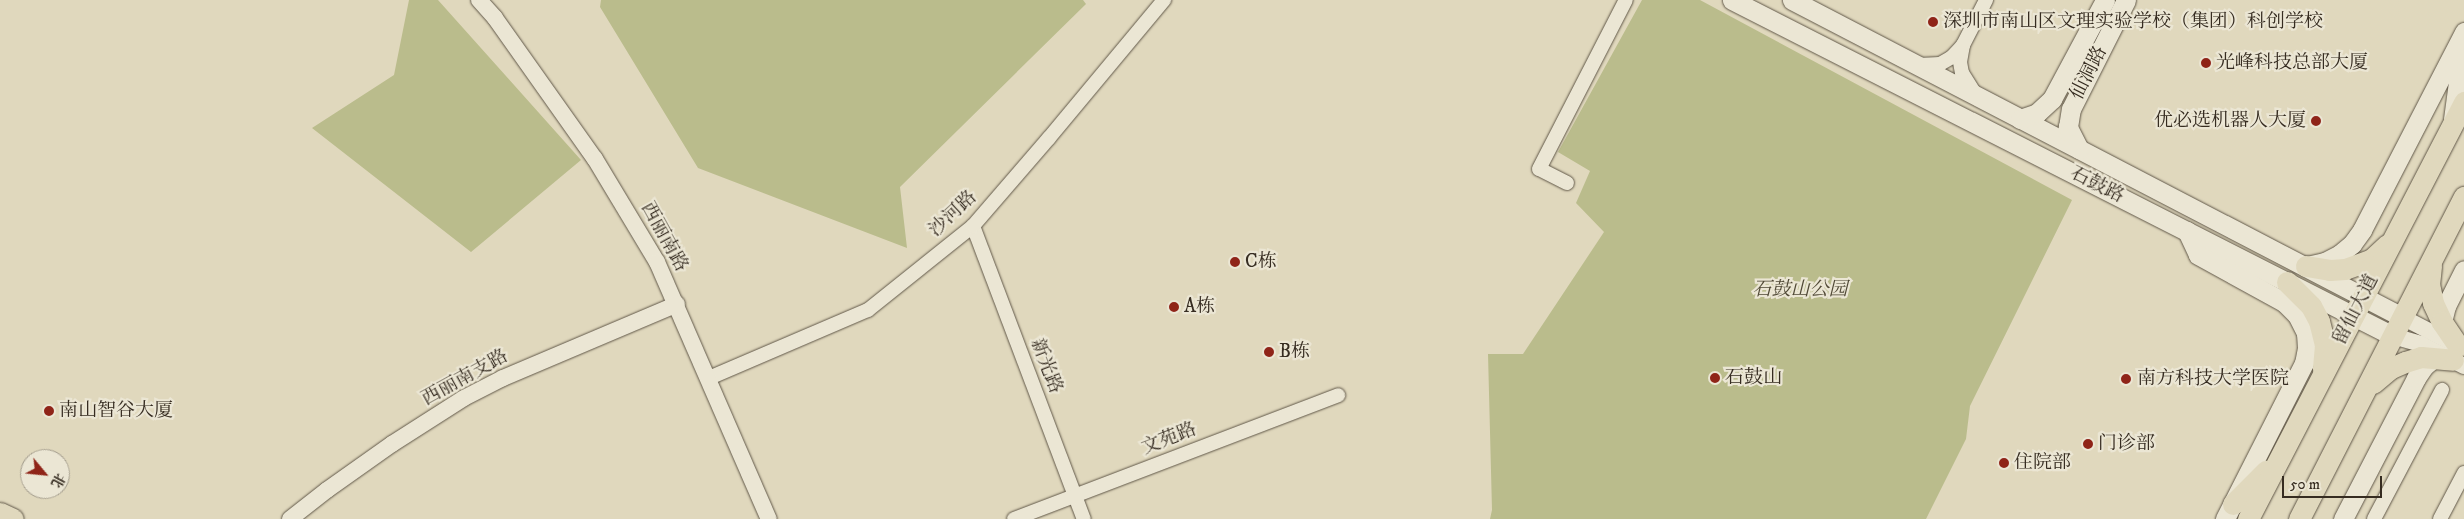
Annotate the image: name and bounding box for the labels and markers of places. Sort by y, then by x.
place label: 深圳市南山区文理实验学校（集团）科创学校 [1943,11,2323,33]
marker: 深圳市南山区文理实验学校（集团）科创学校 [1927,16,1939,28]
place label: 光峰科技总部大厦 [2216,52,2368,74]
marker: 光峰科技总部大厦 [2200,57,2212,69]
place label: 优必选机器人大厦 [2154,110,2306,132]
marker: 优必选机器人大厦 [2310,115,2322,127]
place label: C栋 [1245,251,1277,273]
marker: C栋 [1229,256,1241,268]
place label: A栋 [1184,296,1215,318]
marker: A栋 [1168,301,1180,313]
place label: B栋 [1279,341,1310,363]
marker: B栋 [1263,346,1275,358]
place label: 石鼓山 [1725,367,1782,389]
place label: 南方科技大学医院 [2137,368,2289,390]
marker: 石鼓山 [1709,372,1721,384]
marker: 南方科技大学医院 [2119,372,2133,386]
place label: 南山智谷大厦 [59,400,173,422]
marker: 南山智谷大厦 [43,405,55,417]
place label: 门诊部 [2098,433,2155,455]
marker: 门诊部 [2082,438,2094,450]
place label: 住院部 [2014,452,2071,474]
marker: 住院部 [1998,457,2010,469]

